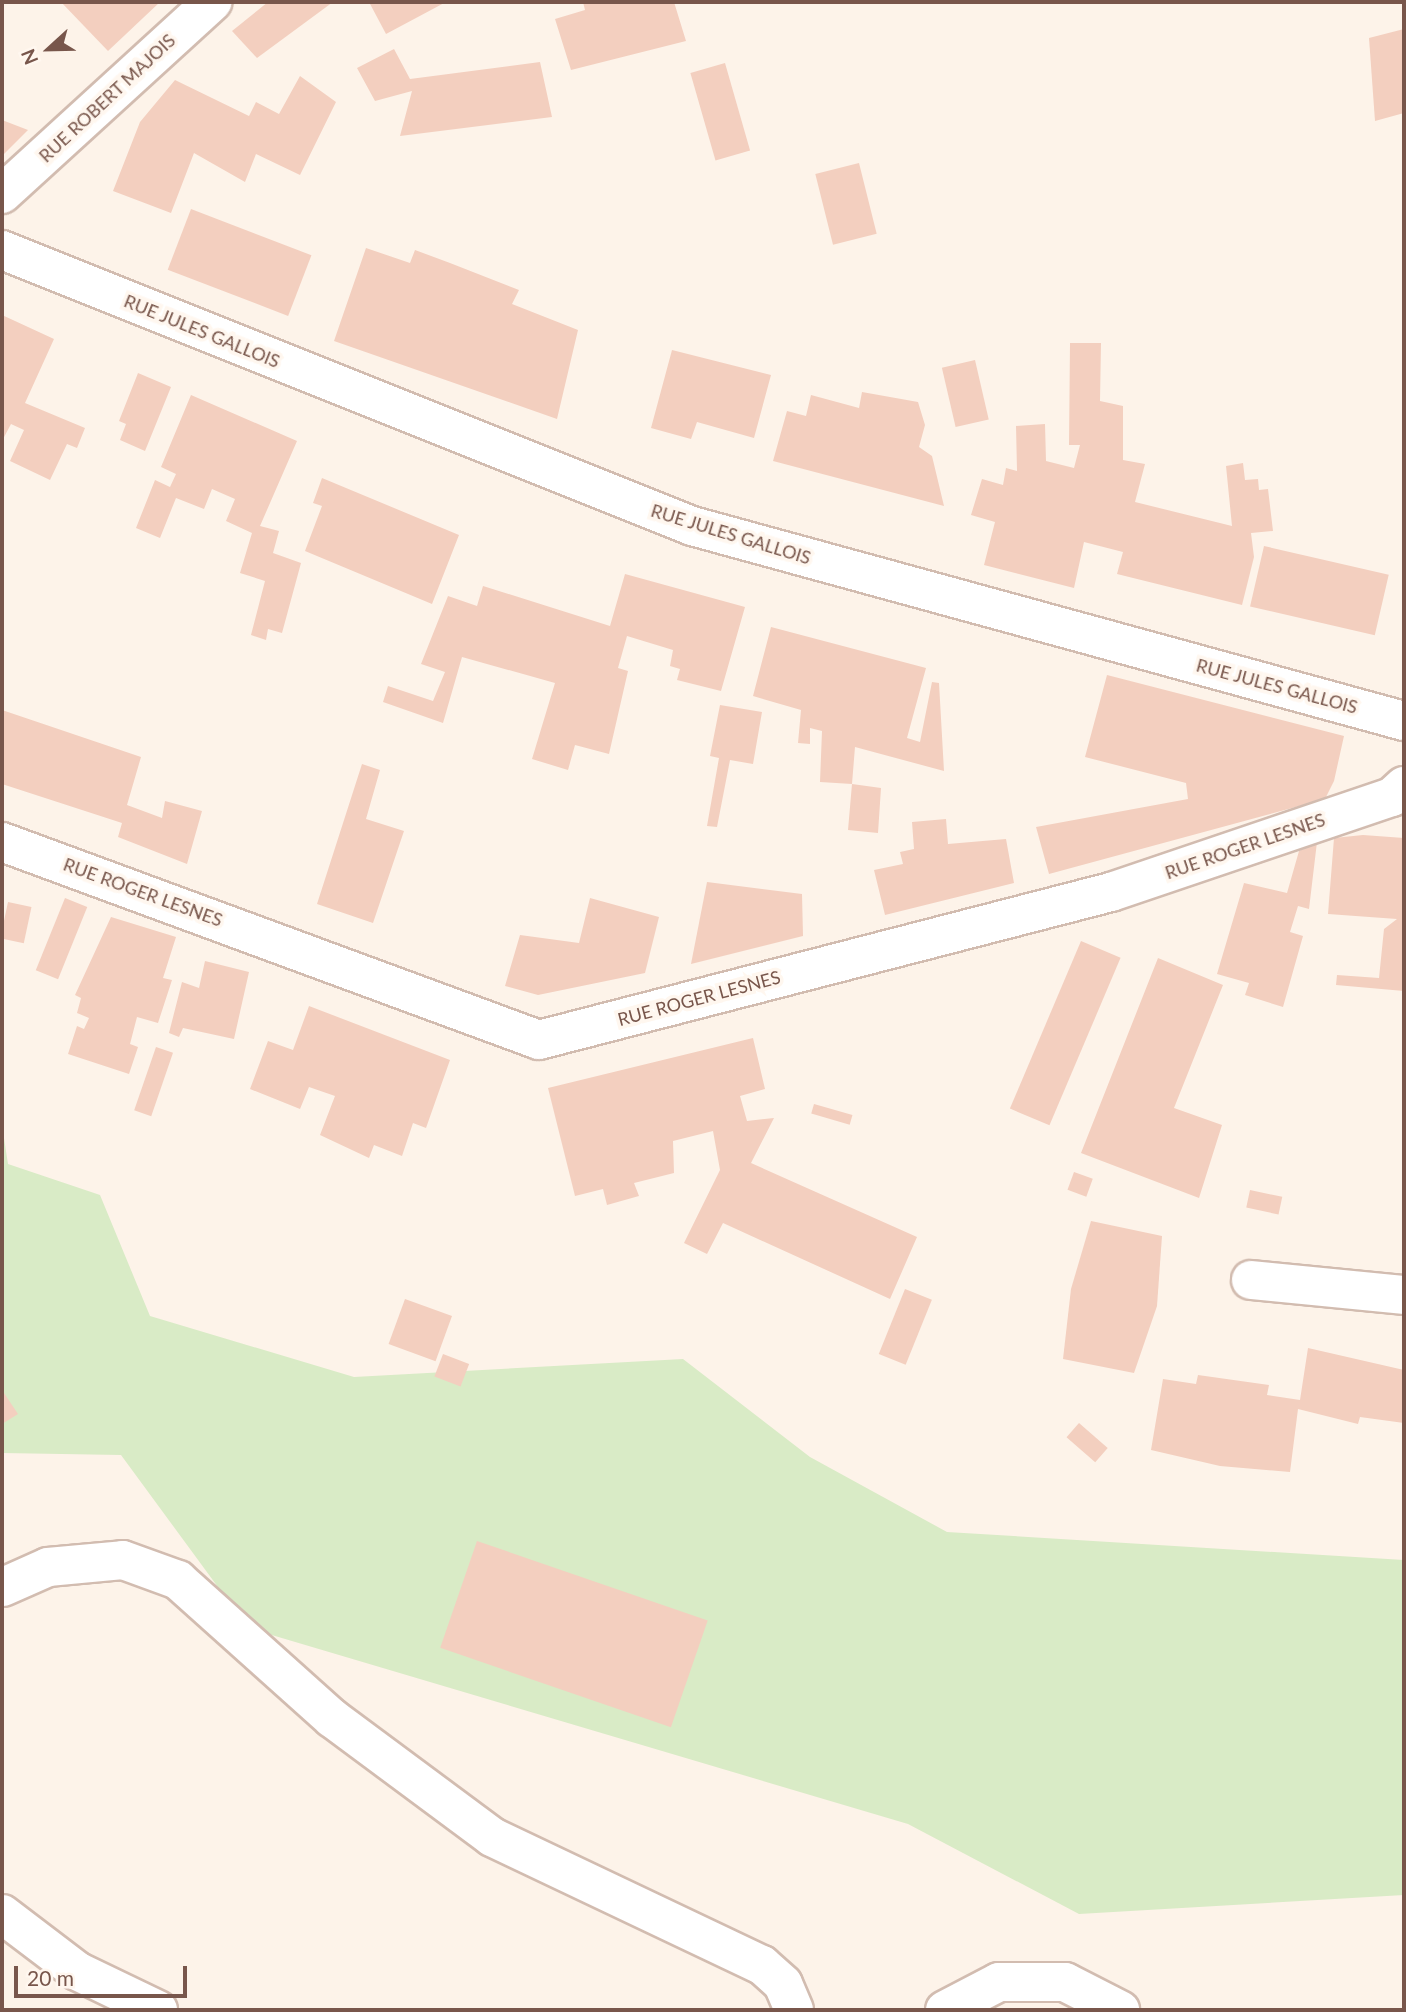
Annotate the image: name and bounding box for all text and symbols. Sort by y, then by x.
north arrow [14,14,84,84]
street label: RUE ROBERT MAJOIS [34,29,180,167]
text: N [16,46,42,68]
street label: RUE JULES GALLOIS [121,290,283,372]
street label: RUE JULES GALLOIS [648,499,814,569]
street label: RUE JULES GALLOIS [1194,654,1360,718]
street label: RUE ROGER LESNES [1162,808,1328,884]
street label: RUE ROGER LESNES [60,853,226,931]
street label: RUE ROGER LESNES [615,966,783,1030]
scale bar [18,1952,191,1996]
text: 20 m [27,1965,74,1990]

